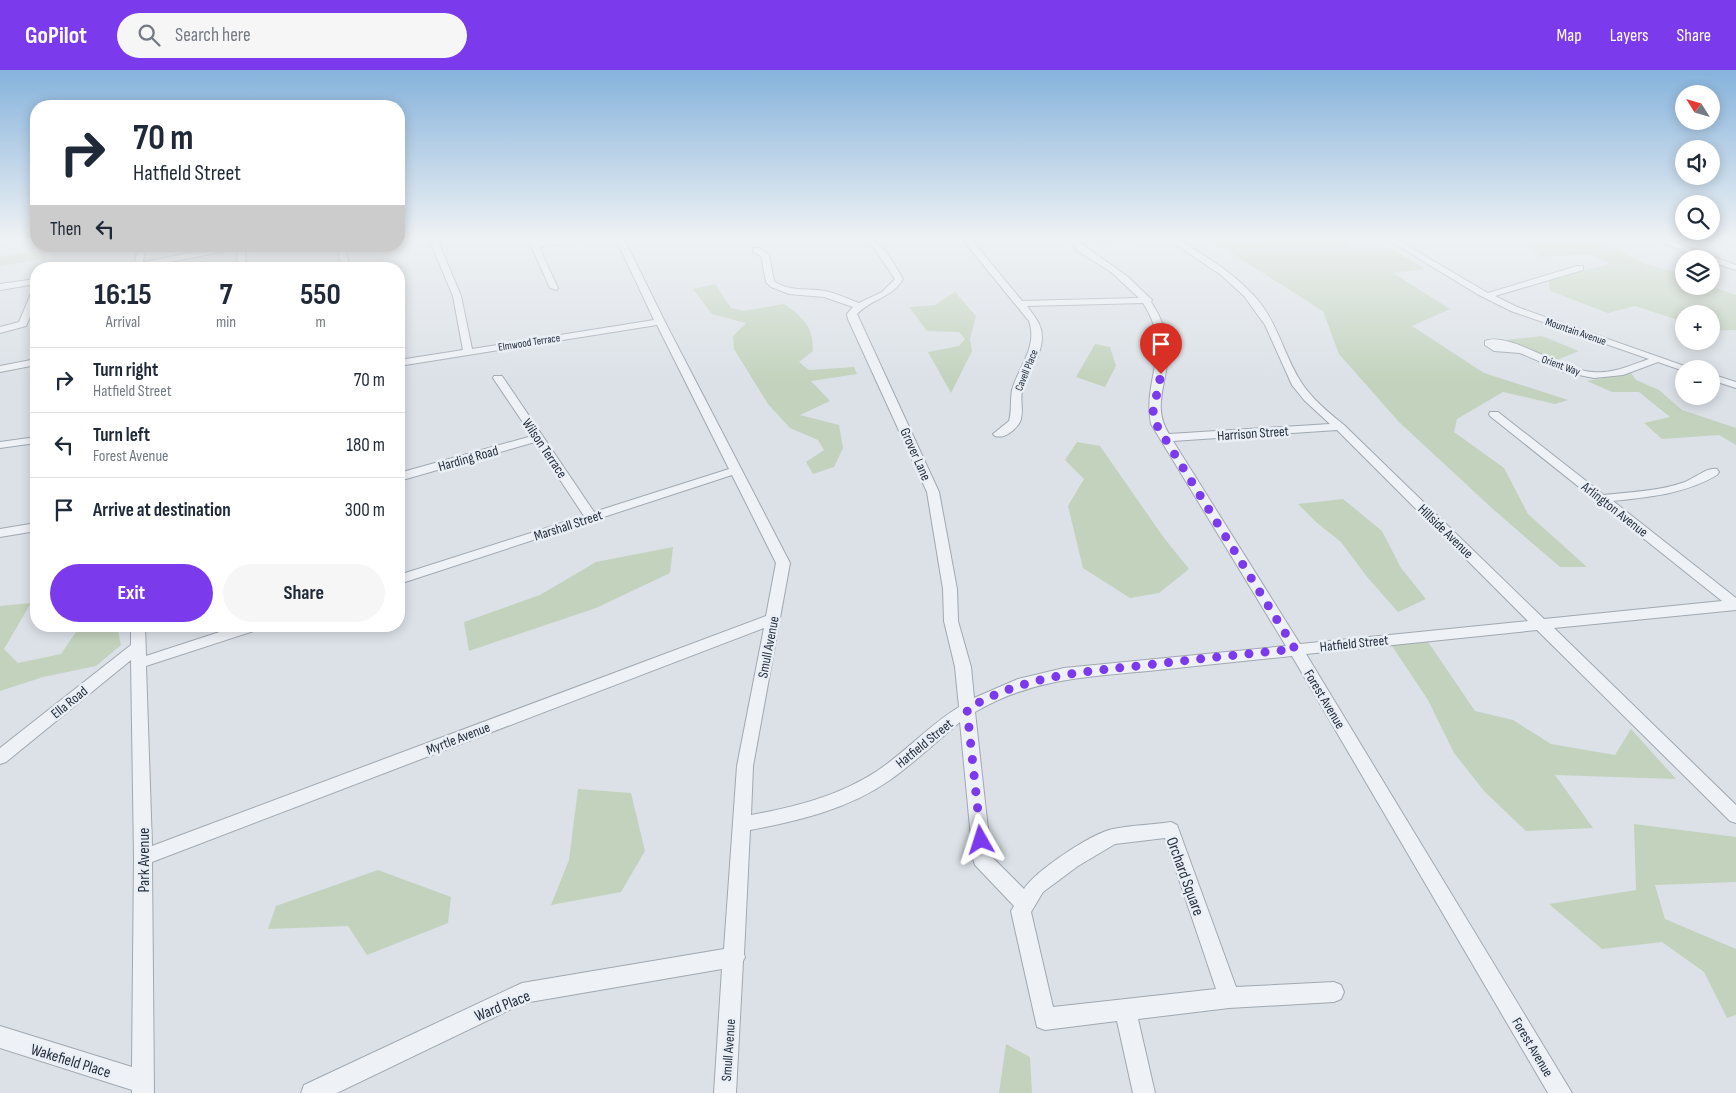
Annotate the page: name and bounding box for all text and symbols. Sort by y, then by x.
search box [117,13,467,58]
text: GoPilot [25,21,87,50]
icon: search [135,21,163,49]
text: Search here [175,24,251,47]
text: Map [1557,25,1582,46]
text: Layers [1610,25,1649,46]
text: Share [1677,25,1711,46]
north arrow [1675,85,1720,130]
map controls [1675,85,1720,405]
text: 70 m [133,117,193,160]
icon: right [50,120,115,185]
button: sound [1675,140,1720,185]
text: Hatfield Street [133,160,241,187]
button: search [1675,195,1720,240]
icon: left [91,215,119,243]
text: Then [50,218,81,241]
button: layers [1675,250,1720,295]
text: 16:15 [94,277,152,313]
text: 7 [219,277,233,313]
text: 550 [300,277,341,313]
button: + [1675,305,1720,350]
text: Arrival [106,313,140,332]
text: min [216,313,236,332]
text: m [315,313,326,332]
street label: Mountain Avenue [1544,315,1608,348]
pin [1140,323,1182,374]
icon: arrive [1147,330,1175,358]
street label: Elmwood Terrace [497,331,561,354]
street label: Cavell Place [1012,348,1041,393]
street label: Orient Way [1540,352,1583,379]
text: Turn right [93,359,158,382]
button: − [1675,360,1720,405]
icon: right [50,366,78,394]
text: 70 m [354,369,385,392]
text: Hatfield Street [93,382,172,401]
street label: Wilson Terrace [518,415,571,481]
street label: Harrison Street [1217,423,1289,444]
text: Turn left [93,424,150,447]
street label: Grover Lane [896,425,935,483]
icon: left [50,431,78,459]
text: 180 m [346,434,385,457]
street label: Harding Road [436,442,500,475]
text: Forest Avenue [93,447,169,466]
street label: Arlington Avenue [1577,478,1651,541]
icon: arrive [50,496,78,524]
text: Arrive at destination [93,499,231,522]
text: 300 m [345,499,385,522]
street label: Hillside Avenue [1414,501,1477,562]
street label: Marshall Street [532,506,604,545]
button: Exit [50,564,213,622]
button: Share [223,564,385,622]
street label: Smull Avenue [754,615,783,679]
street label: Hatfield Street [1319,631,1389,656]
street label: Forest Avenue [1300,667,1349,732]
street label: Ella Road [48,682,91,722]
street label: Hatfield Street [892,715,956,772]
street label: Myrtle Avenue [424,719,492,758]
position arrow [954,813,1006,865]
street label: Park Avenue [135,827,154,893]
street label: Orchard Square [1162,835,1208,918]
street label: Ward Place [472,987,533,1026]
street label: Forest Avenue [1508,1015,1557,1080]
street label: Smull Avenue [718,1018,739,1082]
street label: Wakefield Place [28,1040,113,1083]

